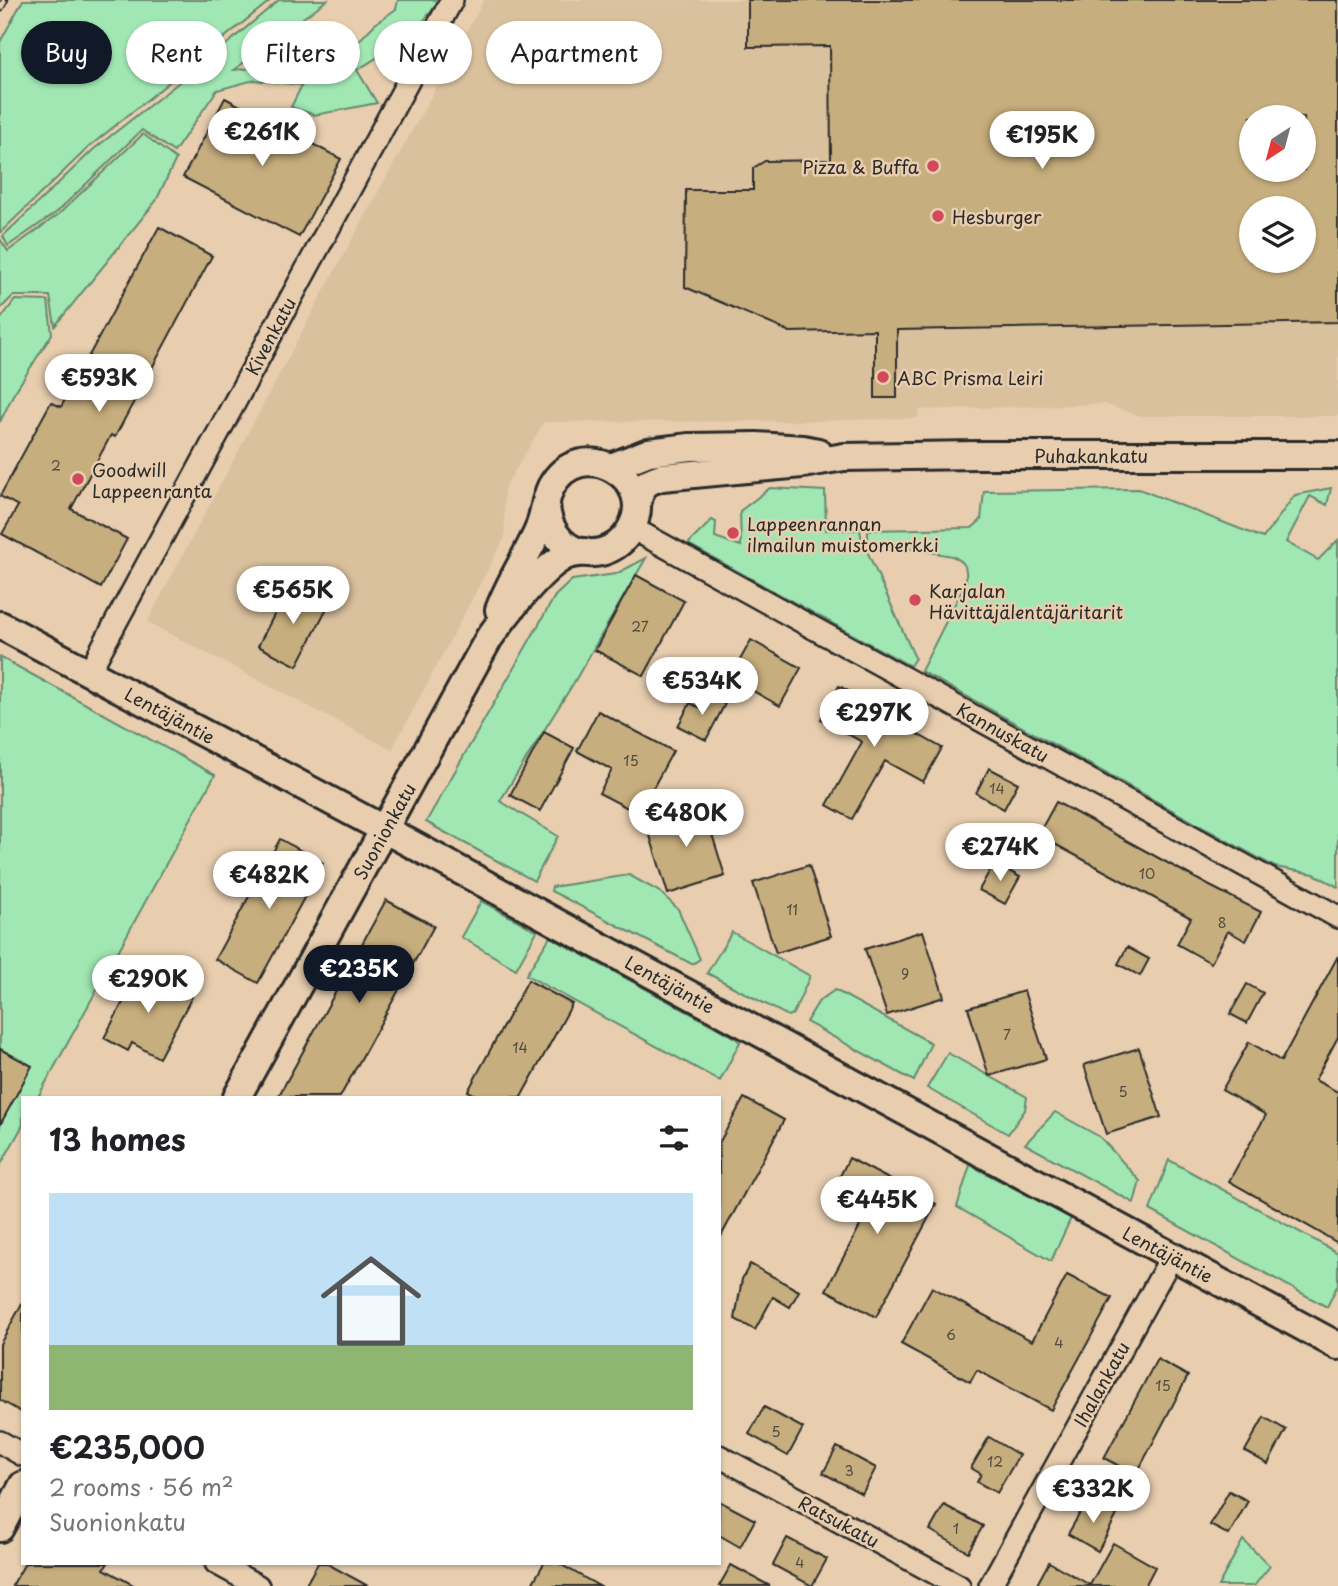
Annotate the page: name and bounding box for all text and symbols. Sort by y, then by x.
chip: Buy [21,21,112,84]
chip: Rent [126,21,227,84]
chip: Filters [241,21,360,84]
chip: New [374,21,472,84]
chip: Apartment [486,21,662,84]
north arrow [1239,105,1316,182]
map controls [1239,105,1316,273]
pin: €261K [213,108,311,168]
pin: €195K [993,111,1091,171]
text: €261K [224,113,300,148]
text: €195K [1006,116,1078,151]
place label: Pizza & Buffa [802,153,920,180]
marker: Pizza & Buffa [925,158,941,174]
button: layers [1239,196,1316,273]
place label: Hesburger [952,203,1042,230]
marker: Hesburger [930,208,946,224]
street label: Kivenkatu [238,292,302,380]
pin: €593K [50,354,148,414]
text: €593K [61,359,137,394]
place label: ABC Prisma Leiri [897,364,1044,391]
marker: ABC Prisma Leiri [875,369,891,385]
street label: Puhakankatu [1034,442,1148,469]
house number: 2 [51,455,61,476]
place label: Goodwill Lappeenranta [92,456,213,504]
marker: Goodwill Lappeenranta [70,471,86,487]
place label: Lappeenrannan ilmailun muistomerkki [747,510,939,558]
marker: Lappeenrannan ilmailun muistomerkki [725,525,741,541]
pin: €565K [244,566,342,626]
text: €565K [252,571,334,606]
place label: Karjalan Hävittäjälentäjäritarit [929,577,1123,625]
marker: Karjalan Hävittäjälentäjäritarit [907,592,923,608]
house number: 27 [631,616,649,637]
pin: €534K [653,658,751,717]
text: €534K [662,662,742,697]
street label: Lentäjäntie [120,680,220,750]
pin: €297K [825,690,923,749]
text: €297K [836,694,912,729]
street label: Kannuskatu [952,695,1054,769]
house number: 15 [623,750,639,771]
street label: Suonionkatu [346,778,422,884]
house number: 14 [989,778,1005,799]
pin: €480K [637,790,735,849]
text: €480K [645,794,727,829]
pin: €274K [951,824,1049,883]
text: €274K [961,828,1039,863]
pin: €482K [220,852,318,911]
text: €482K [229,856,309,891]
house number: 10 [1139,863,1155,884]
house number: 11 [786,899,798,920]
house number: 8 [1218,912,1226,933]
pin: €235K [310,946,408,1005]
street label: Lentäjäntie [620,948,720,1020]
text: €235K [319,950,399,985]
pin: €290K [99,956,197,1015]
text: €290K [108,960,188,995]
house number: 9 [901,963,909,984]
house number: 7 [1003,1024,1011,1045]
house number: 14 [512,1037,528,1058]
house number: 5 [1118,1081,1128,1102]
text: 13 homes [49,1116,186,1161]
icon: filters [655,1119,693,1157]
pin: €445K [828,1176,926,1236]
text: €445K [836,1181,918,1216]
street label: Lentäjäntie [1118,1219,1218,1289]
icon: home [308,1238,434,1364]
house number: 6 [946,1324,956,1345]
house number: 4 [1054,1332,1064,1353]
street label: Ihalankatu [1066,1336,1136,1432]
house number: 15 [1155,1375,1171,1396]
house number: 5 [771,1421,781,1442]
text: €235,000 [49,1424,205,1469]
house number: 12 [987,1451,1003,1472]
house number: 3 [844,1460,854,1481]
pin: €332K [1044,1466,1142,1525]
text: 2 rooms · 56 m² [49,1469,234,1504]
text: €332K [1052,1470,1134,1505]
street label: Ratsukatu [794,1488,884,1554]
text: Suonionkatu [49,1504,186,1539]
house number: 1 [953,1518,959,1539]
house number: 4 [795,1552,805,1573]

